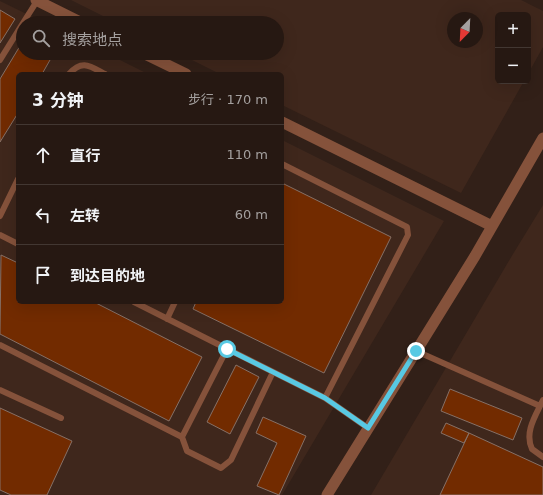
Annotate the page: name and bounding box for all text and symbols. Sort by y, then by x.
north arrow [447,12,483,48]
map controls [495,12,531,84]
button: + [495,12,531,48]
search box [16,16,284,60]
icon: search [30,27,52,49]
text: 搜索地点 [62,31,122,49]
button: − [495,48,531,84]
text: 3 分钟 [32,90,84,110]
text: 步行 · 170 m [188,92,268,107]
icon: ahead [32,144,54,166]
text: 直行 [70,147,100,165]
text: 110 m [226,147,268,162]
icon: left [32,204,54,226]
text: 左转 [70,207,100,225]
text: 60 m [235,207,268,222]
icon: arrive [32,264,54,286]
text: 到达目的地 [70,267,145,285]
route start [218,340,236,358]
route end [407,342,425,360]

